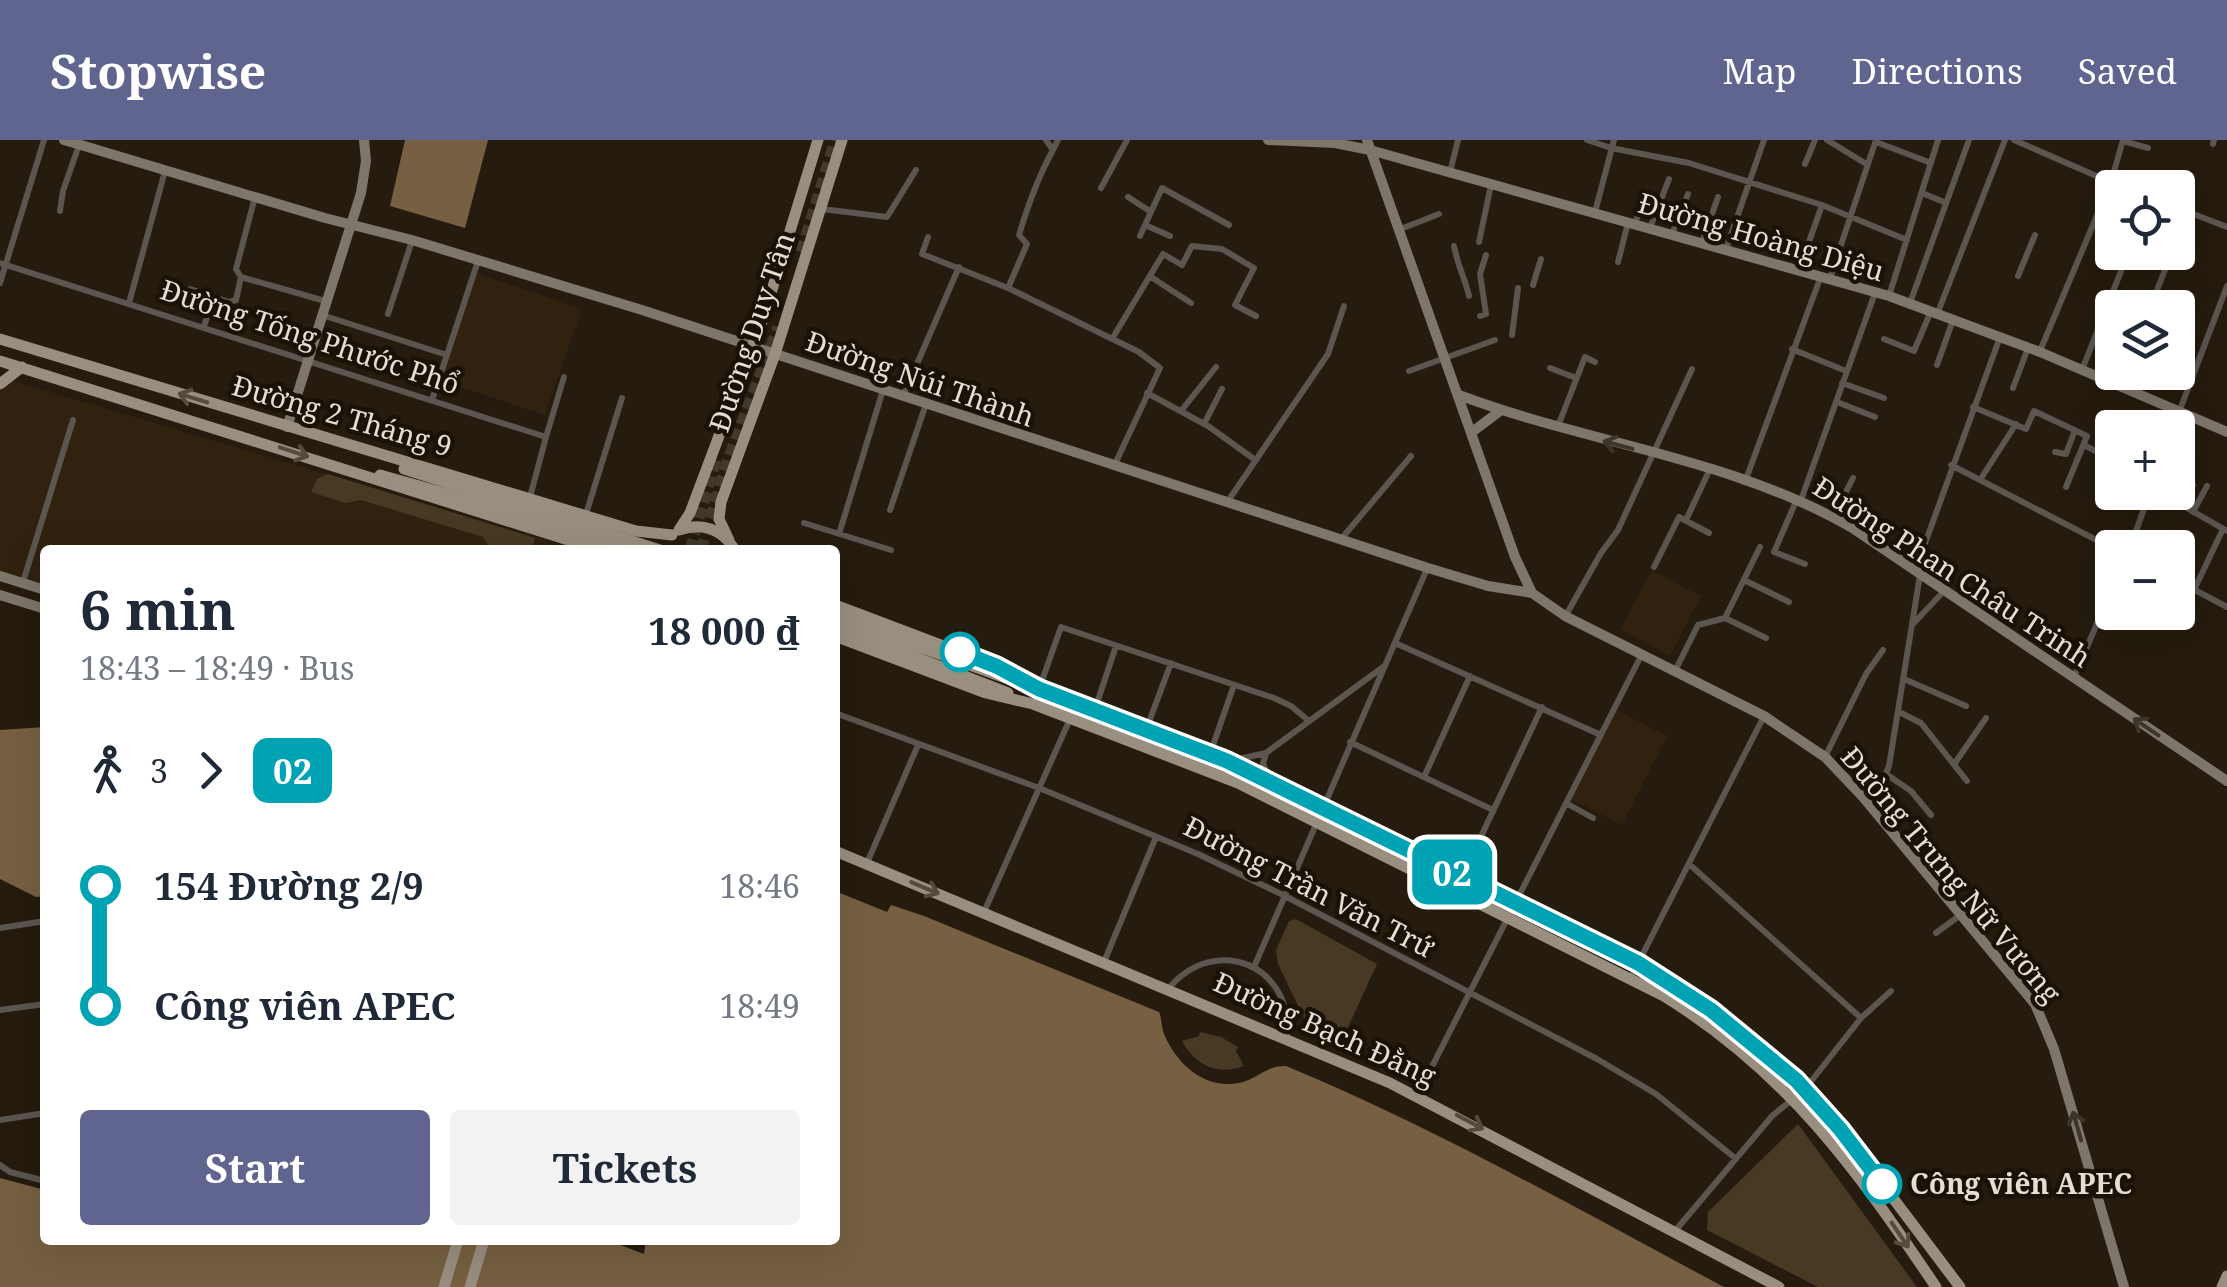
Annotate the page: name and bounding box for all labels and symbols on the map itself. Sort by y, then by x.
street label: Đường Hoàng Diệu [1634,183,1889,289]
street label: Đường Duy Tân [699,227,803,436]
street label: Đường Tống Phước Phổ [156,270,465,402]
street label: Đường Núi Thành [801,321,1040,435]
street label: Đường 2 Tháng 9 [228,365,457,465]
one-way arrow [178,388,210,406]
one-way arrow [1603,434,1634,453]
one-way arrow [277,444,309,462]
street label: Đường Phan Châu Trinh [1806,467,2099,675]
unlabelled marker [941,633,979,671]
one-way arrow [2133,717,2160,738]
street label: Đường Trưng Nữ Vương [1833,738,2070,1011]
street label: Đường Trần Văn Trứ [1178,807,1442,966]
line badge: 02 [1407,840,1497,904]
one-way arrow [909,880,940,898]
street label: Đường Bạch Đằng [1208,962,1442,1094]
one-way arrow [2067,1111,2085,1143]
one-way arrow [1455,1113,1485,1133]
place label: Công viên APEC [1910,1164,2132,1202]
marker: Công viên APEC [1863,1165,1901,1203]
one-way arrow [1889,1220,1910,1248]

